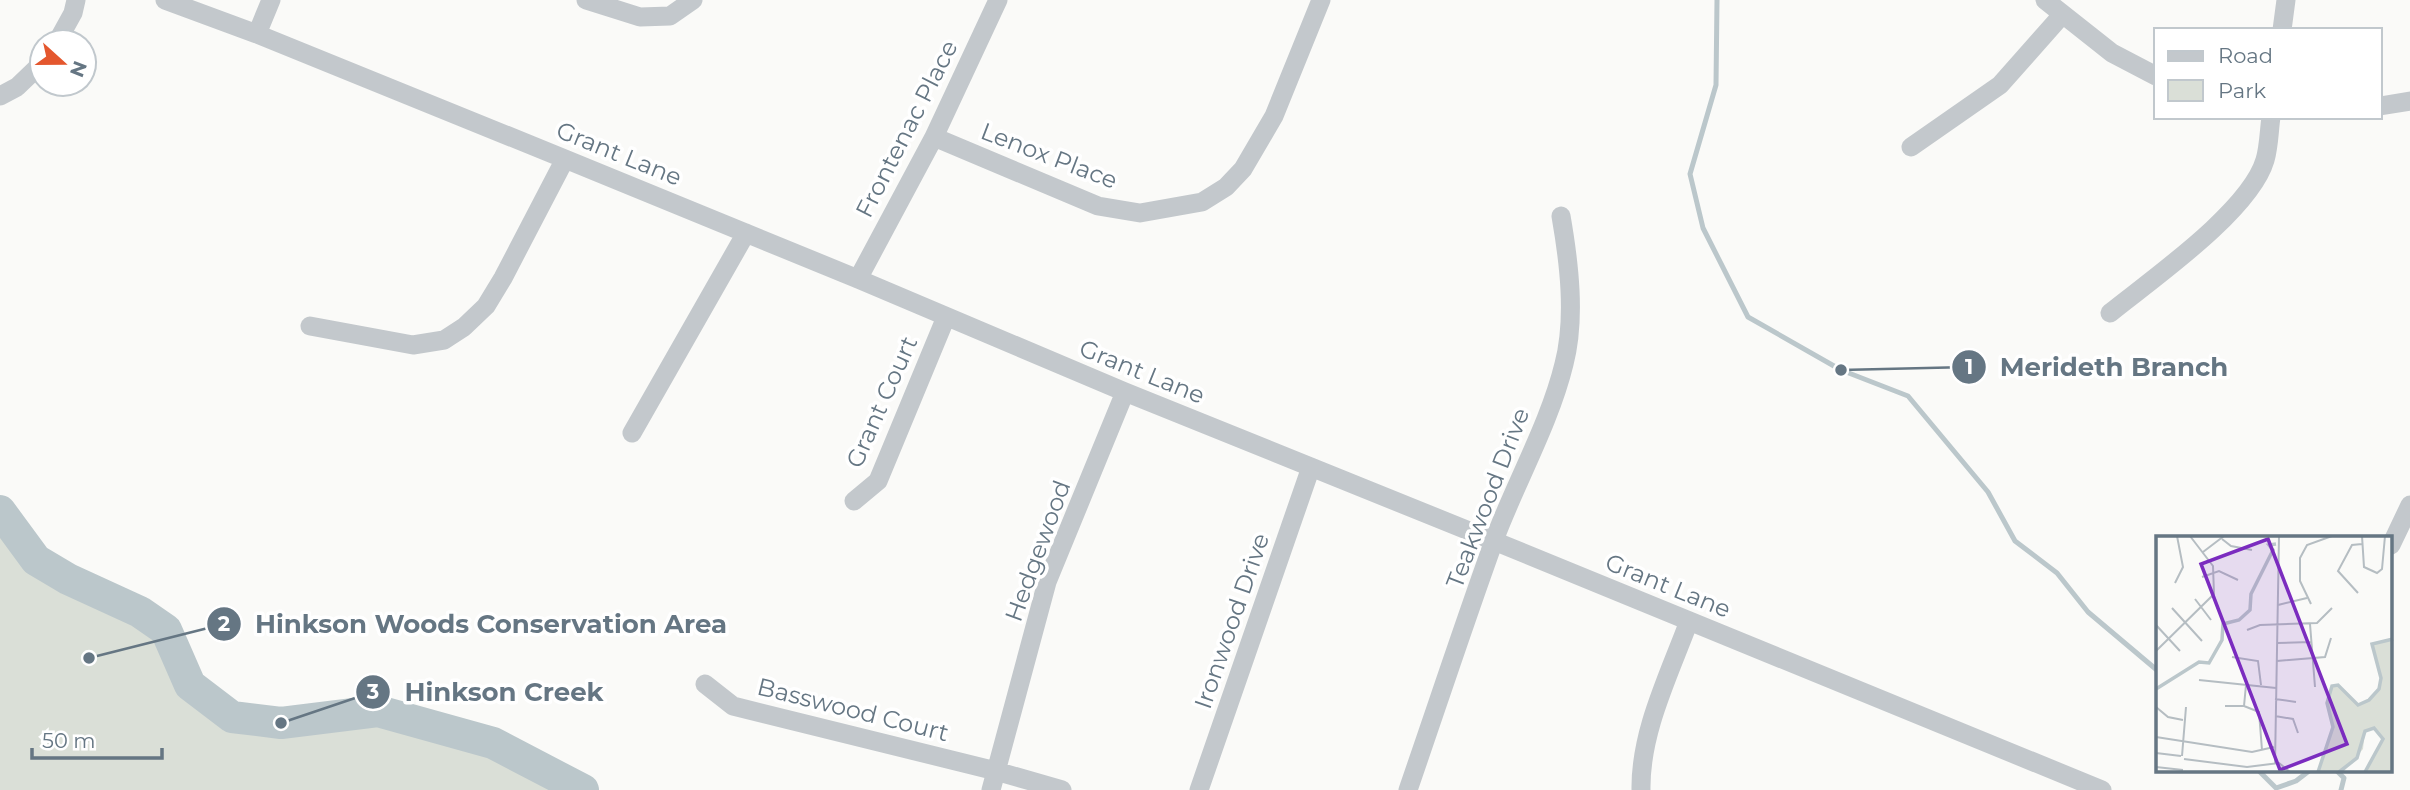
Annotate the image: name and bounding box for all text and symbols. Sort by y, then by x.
north arrow [28,28,98,98]
legend [2154,28,2382,119]
street label: Frontenac Place [849,35,964,222]
text: Road [2218,43,2273,68]
text: N [65,58,92,80]
text: Park [2218,78,2266,103]
street label: Grant Lane [552,115,686,192]
street label: Lenox Place [977,116,1122,195]
street label: Grant Court [840,331,924,472]
street label: Grant Lane [1075,333,1209,410]
callout: Merideth Branch [1951,343,2243,390]
text: Merideth Branch [2000,351,2228,383]
text: 1 [1965,354,1973,379]
street label: Teakwood Drive [1440,404,1535,592]
street label: Hedgewood [999,476,1076,625]
street label: Ironwood Drive [1188,529,1275,712]
inset map [2156,536,2392,772]
street label: Grant Lane [1601,547,1735,624]
callout: Hinkson Woods Conservation Area [206,600,741,647]
text: Hinkson Woods Conservation Area [255,608,727,640]
text: 2 [218,611,230,636]
callout: Hinkson Creek [355,668,617,715]
street label: Basswood Court [754,672,952,747]
text: Hinkson Creek [404,676,605,708]
text: 3 [366,679,379,704]
scale bar [32,716,161,760]
text: 50 m [42,728,96,753]

